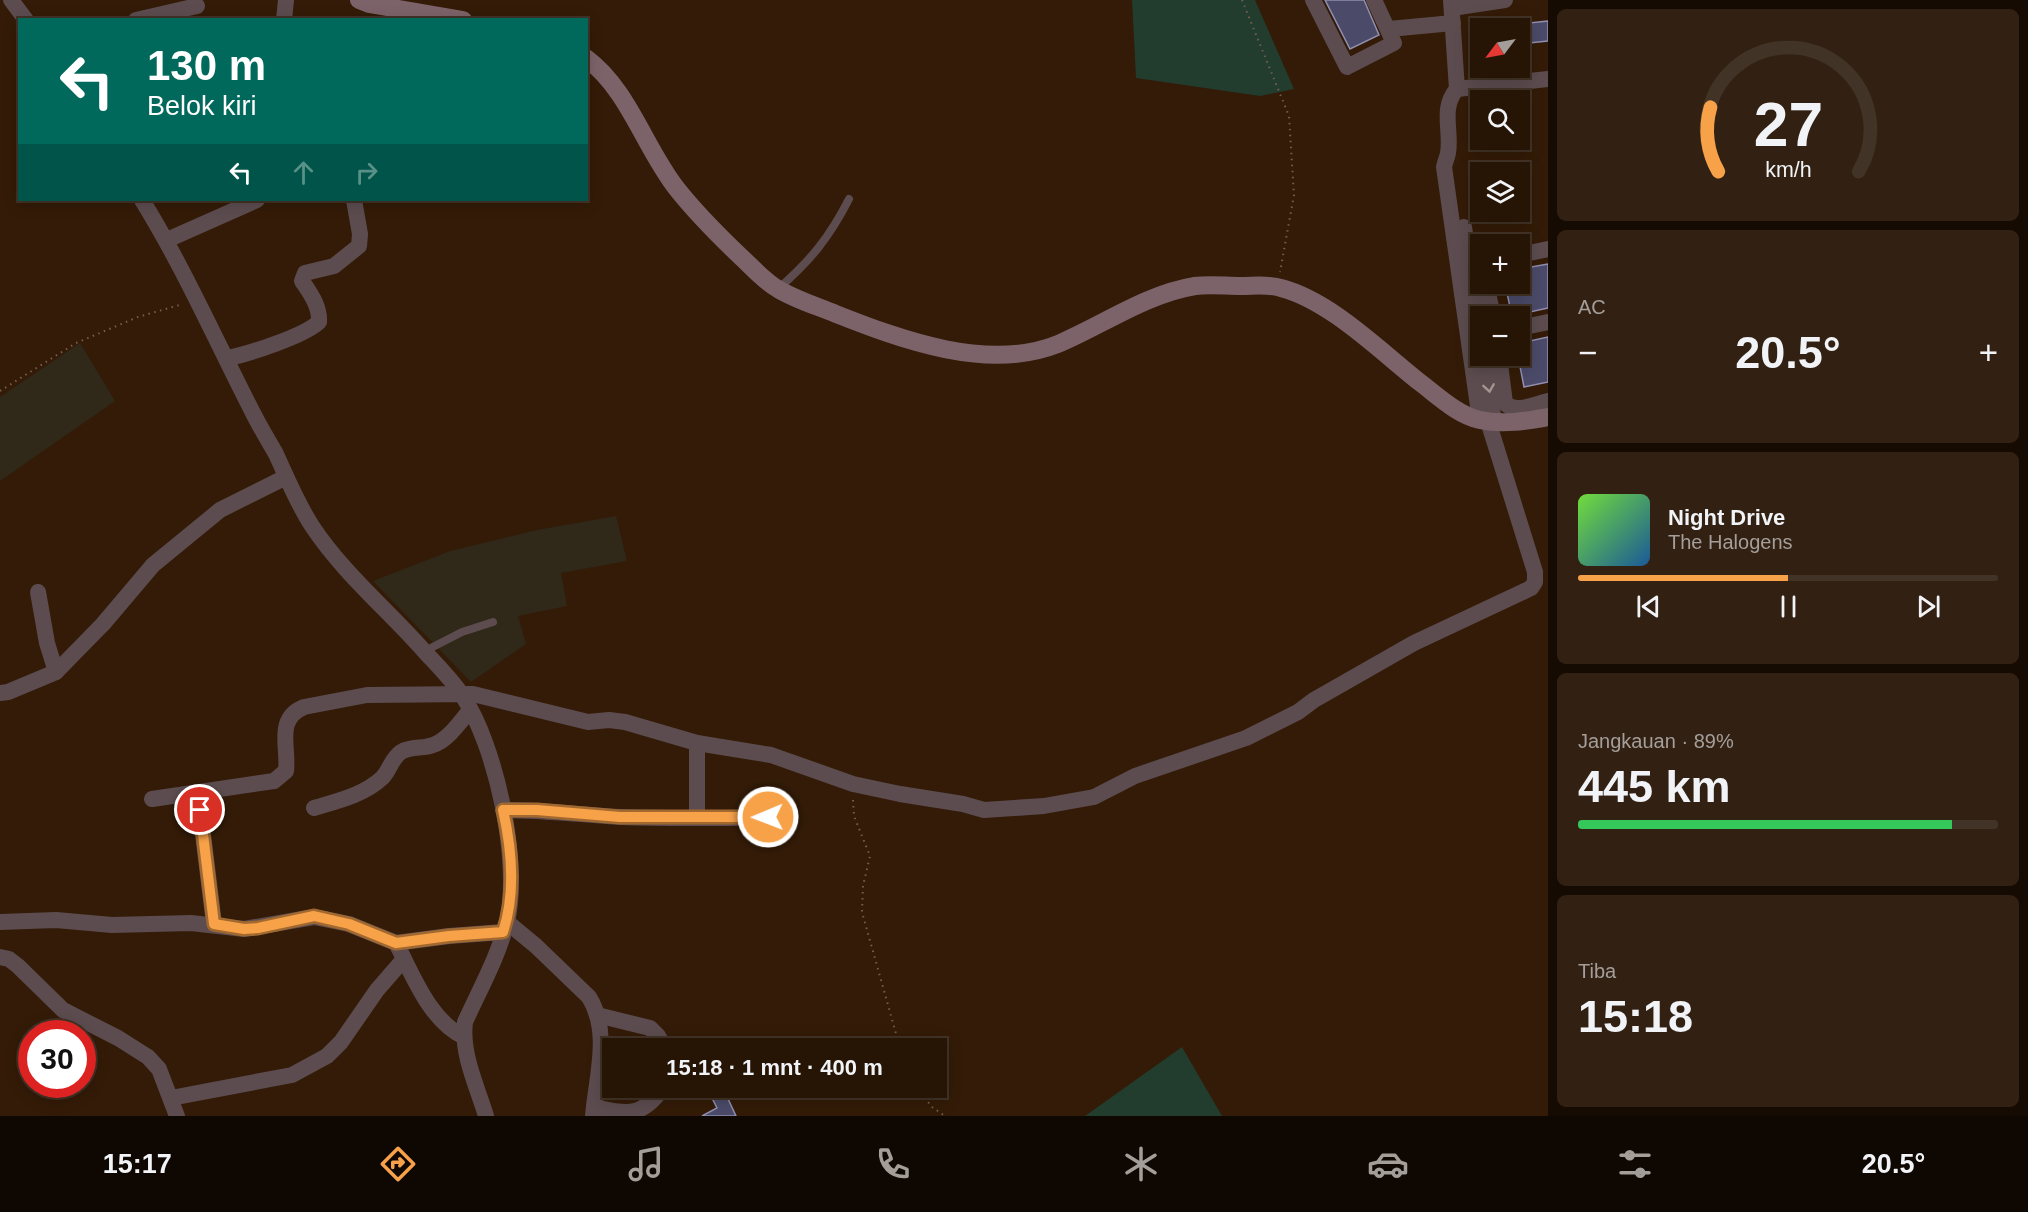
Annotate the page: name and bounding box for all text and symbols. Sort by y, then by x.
north arrow [1470,18,1530,78]
map controls [1470,18,1530,366]
icon: left [48,42,126,120]
text: 130 m [147,42,266,89]
button: search [1470,90,1530,150]
text: 27 [1753,90,1823,159]
text: Belok kiri [147,91,257,121]
icon: left [224,156,257,189]
icon: ahead [287,156,320,189]
icon: right [350,156,383,189]
text: km/h [1765,159,1811,183]
button: layers [1470,162,1530,222]
button: + [1470,234,1530,294]
text: AC [1578,296,1606,318]
button: − [1470,306,1530,366]
text: 20.5° [1735,327,1841,378]
text: − [1578,334,1597,371]
text: + [1979,334,1998,371]
one-way arrow [1482,383,1495,393]
text: Night Drive [1668,505,1785,530]
text: The Halogens [1668,531,1793,553]
icon: previous [1632,590,1665,623]
icon: pause [1772,590,1805,623]
icon: next [1912,590,1945,623]
text: Jangkauan · 89% [1578,730,1734,752]
text: 445 km [1578,761,1731,812]
pin [174,784,225,835]
position arrow [736,785,800,849]
icon: arrive [183,793,216,826]
text: Tiba [1578,960,1616,982]
text: 15:18 [1578,991,1693,1042]
speed limit sign: 30 [18,1020,96,1098]
text: 15:18 · 1 mnt · 400 m [666,1055,883,1080]
icon: directions [377,1143,419,1185]
icon: music [625,1143,667,1185]
icon: phone [872,1143,914,1185]
icon: climate [1120,1143,1162,1185]
icon: car [1367,1143,1409,1185]
icon: filters [1614,1143,1656,1185]
text: 15:17 [103,1149,172,1179]
text: 20.5° [1862,1149,1925,1179]

